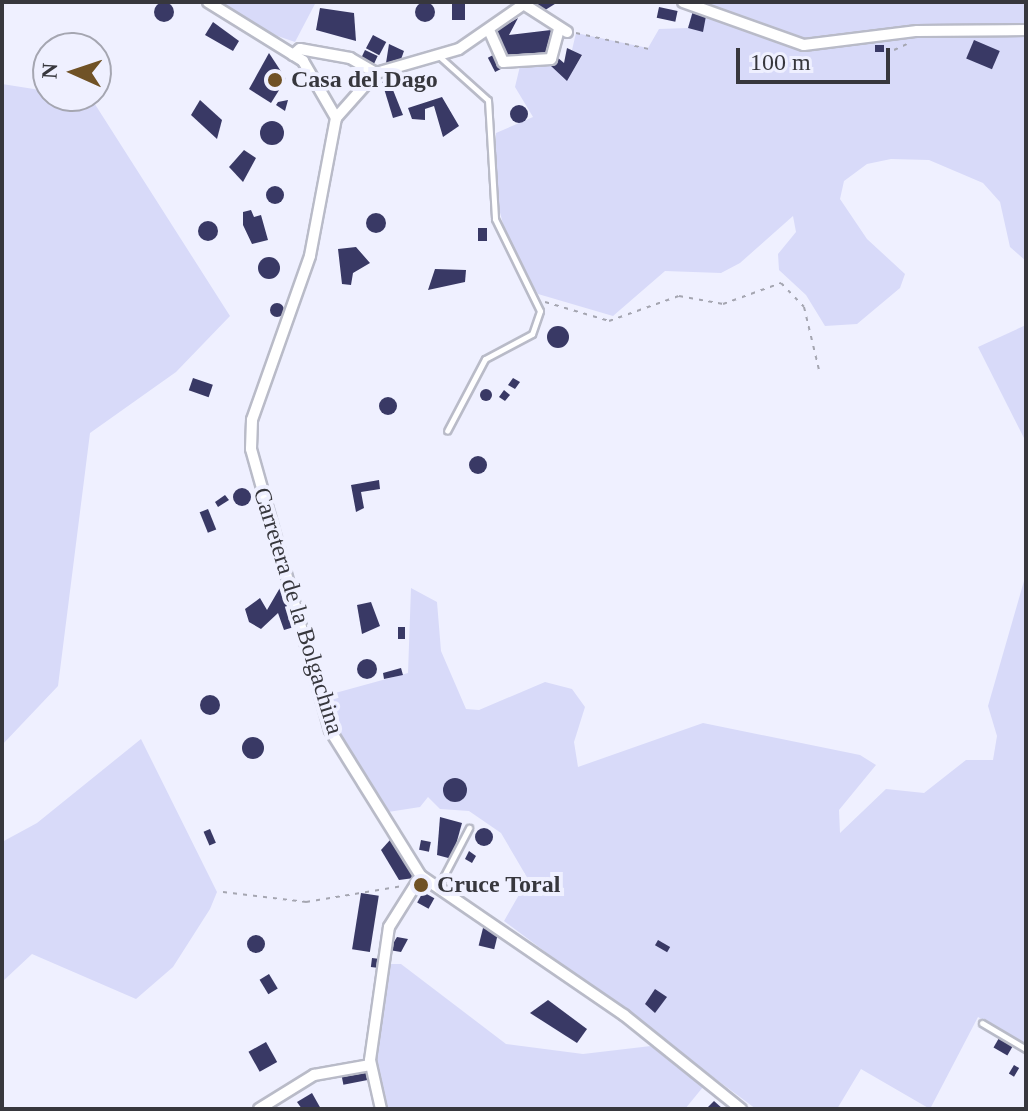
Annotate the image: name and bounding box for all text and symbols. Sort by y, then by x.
north arrow [32,32,112,112]
scale bar [740,32,894,82]
text: 100 m [750,49,811,75]
text: N [37,62,62,79]
place label: Casa del Dago [291,66,438,94]
marker: Casa del Dago [266,71,284,89]
street label: Carretera de la Bolgachina [247,484,349,738]
place label: Cruce Toral [437,871,561,899]
marker: Cruce Toral [412,876,430,894]

